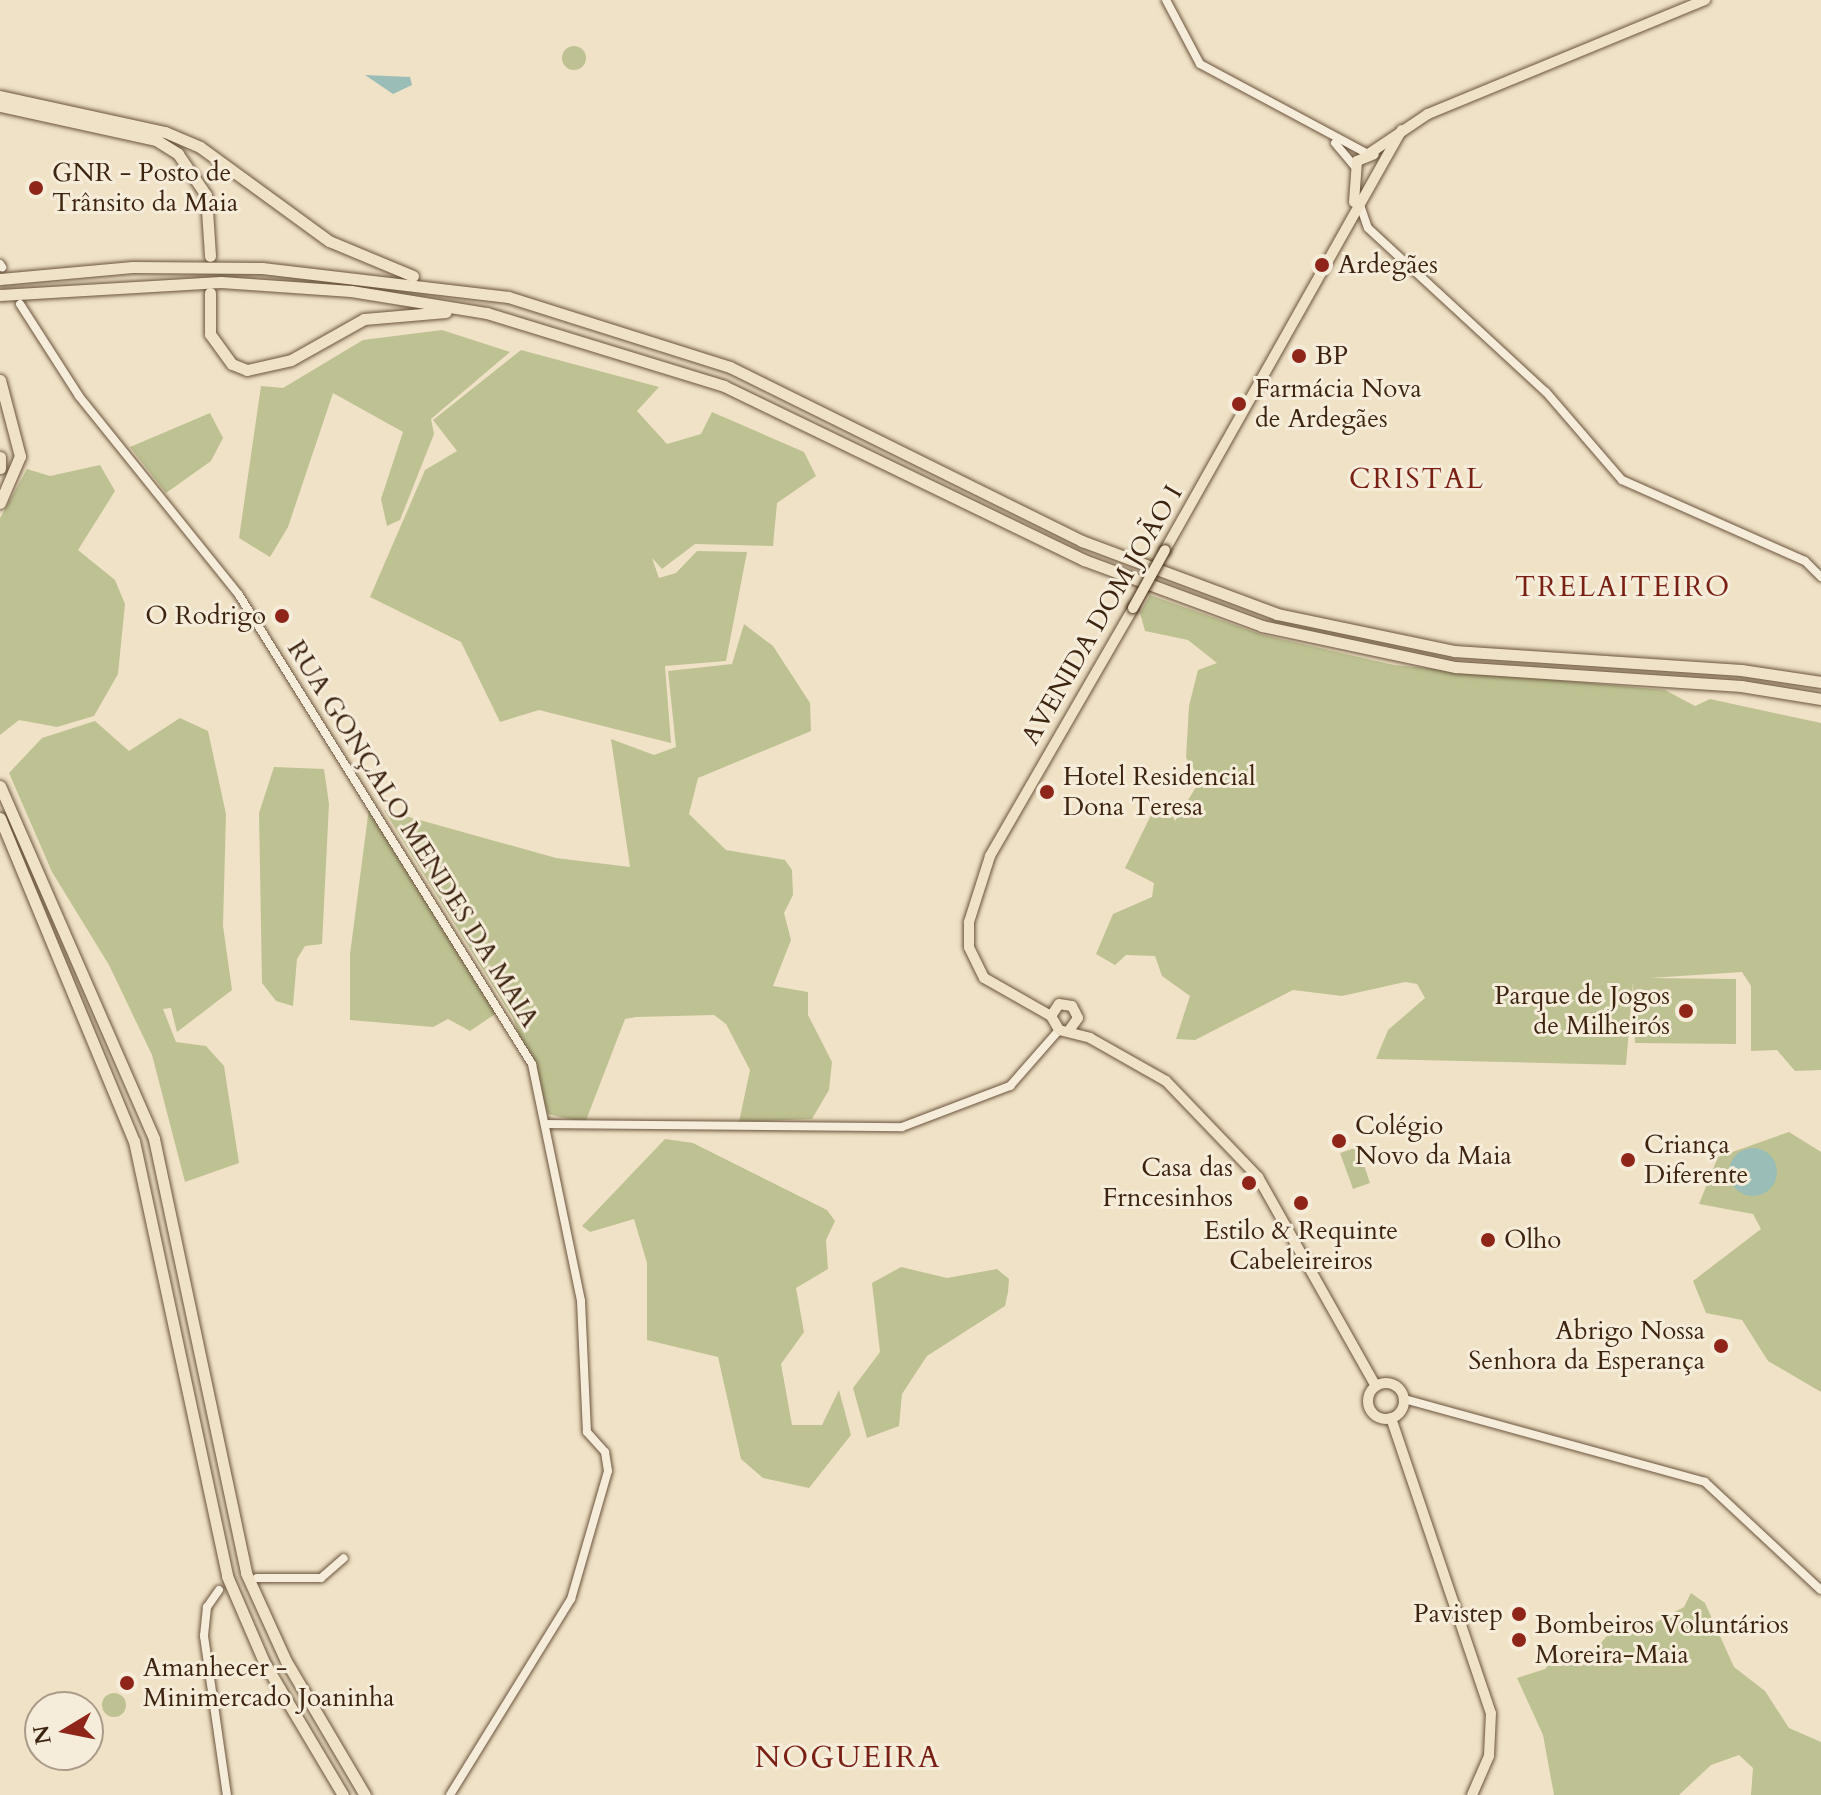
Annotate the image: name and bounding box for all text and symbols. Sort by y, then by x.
place label: GNR - Posto de Trânsito da Maia [52,157,238,218]
marker: GNR - Posto de Trânsito da Maia [27,179,45,197]
place label: Ardegães [1338,249,1438,281]
marker: Ardegães [1313,256,1331,274]
place label: BP [1315,340,1348,372]
marker: BP [1290,347,1308,365]
place label: Farmácia Nova de Ardegães [1255,373,1422,434]
marker: Farmácia Nova de Ardegães [1230,395,1248,413]
district label: CRISTAL [1349,462,1485,496]
street label: AVENIDA DOM JOÃO I [1015,480,1189,750]
district label: TRELAITEIRO [1515,570,1731,604]
place label: O Rodrigo [145,600,266,632]
marker: O Rodrigo [273,607,291,625]
street label: RUA GONÇALO MENDES DA MAIA [280,635,546,1033]
place label: Hotel Residencial Dona Teresa [1063,761,1256,822]
marker: Hotel Residencial Dona Teresa [1038,783,1056,801]
place label: Parque de Jogos de Milheirós [1494,980,1670,1042]
marker: Parque de Jogos de Milheirós [1677,1002,1695,1020]
place label: Colégio Novo da Maia [1355,1110,1512,1172]
place label: Criança Diferente [1644,1129,1748,1190]
marker: Colégio Novo da Maia [1330,1132,1348,1150]
marker: Criança Diferente [1619,1151,1637,1169]
place label: Casa das Frncesinhos [1102,1152,1233,1214]
marker: Casa das Frncesinhos [1240,1174,1258,1192]
marker: Estilo & Requinte Cabeleireiros [1292,1194,1310,1212]
place label: Estilo & Requinte Cabeleireiros [1204,1215,1398,1276]
place label: Olho [1504,1224,1561,1256]
marker: Olho [1479,1231,1497,1249]
place label: Abrigo Nossa Senhora da Esperança [1468,1315,1705,1376]
marker: Abrigo Nossa Senhora da Esperança [1712,1337,1730,1355]
place label: Pavistep [1413,1598,1503,1630]
marker: Pavistep [1510,1605,1528,1623]
place label: Bombeiros Voluntários Moreira-Maia [1535,1609,1789,1670]
marker: Bombeiros Voluntários Moreira-Maia [1510,1631,1528,1649]
place label: Amanhecer - Minimercado Joaninha [143,1652,395,1714]
marker: Amanhecer - Minimercado Joaninha [118,1674,136,1692]
north arrow [24,1691,104,1771]
text: N [26,1723,59,1747]
district label: NOGUEIRA [755,1740,941,1776]

